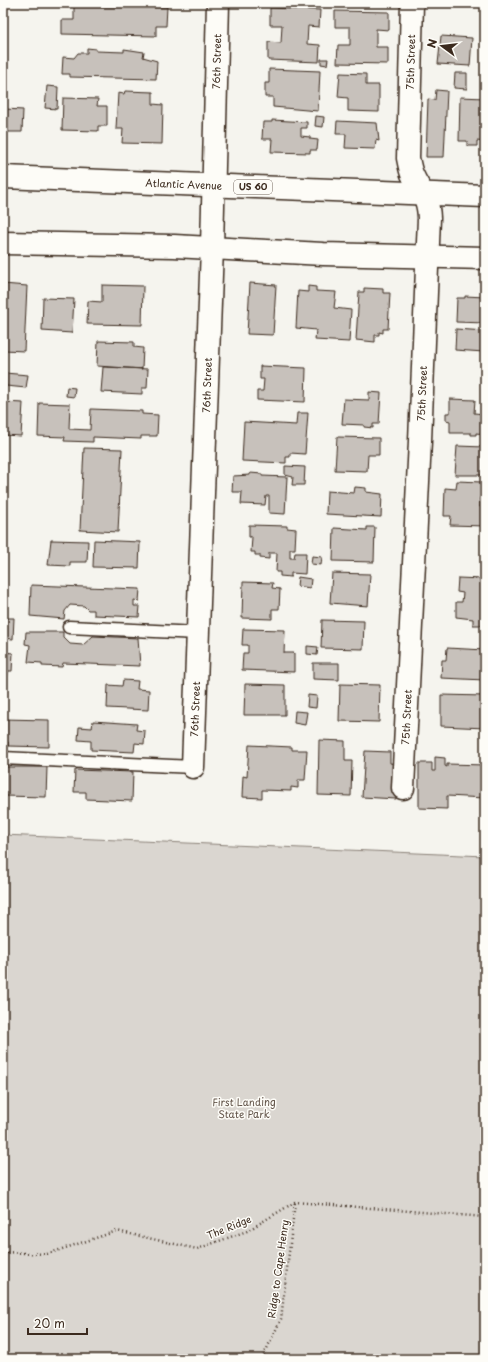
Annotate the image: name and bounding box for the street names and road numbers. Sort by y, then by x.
street label: 76th Street [208,34,224,89]
street label: 75th Street [402,34,418,90]
street label: Atlantic Avenue [145,175,223,193]
road number: US 60 [234,180,272,194]
street label: 76th Street [198,357,215,413]
street label: 75th Street [413,366,430,421]
street label: 76th Street [186,681,203,737]
street label: 75th Street [397,689,415,745]
street label: The Ridge [204,1211,253,1242]
street label: Ridge to Cape Henry [263,1218,292,1319]

